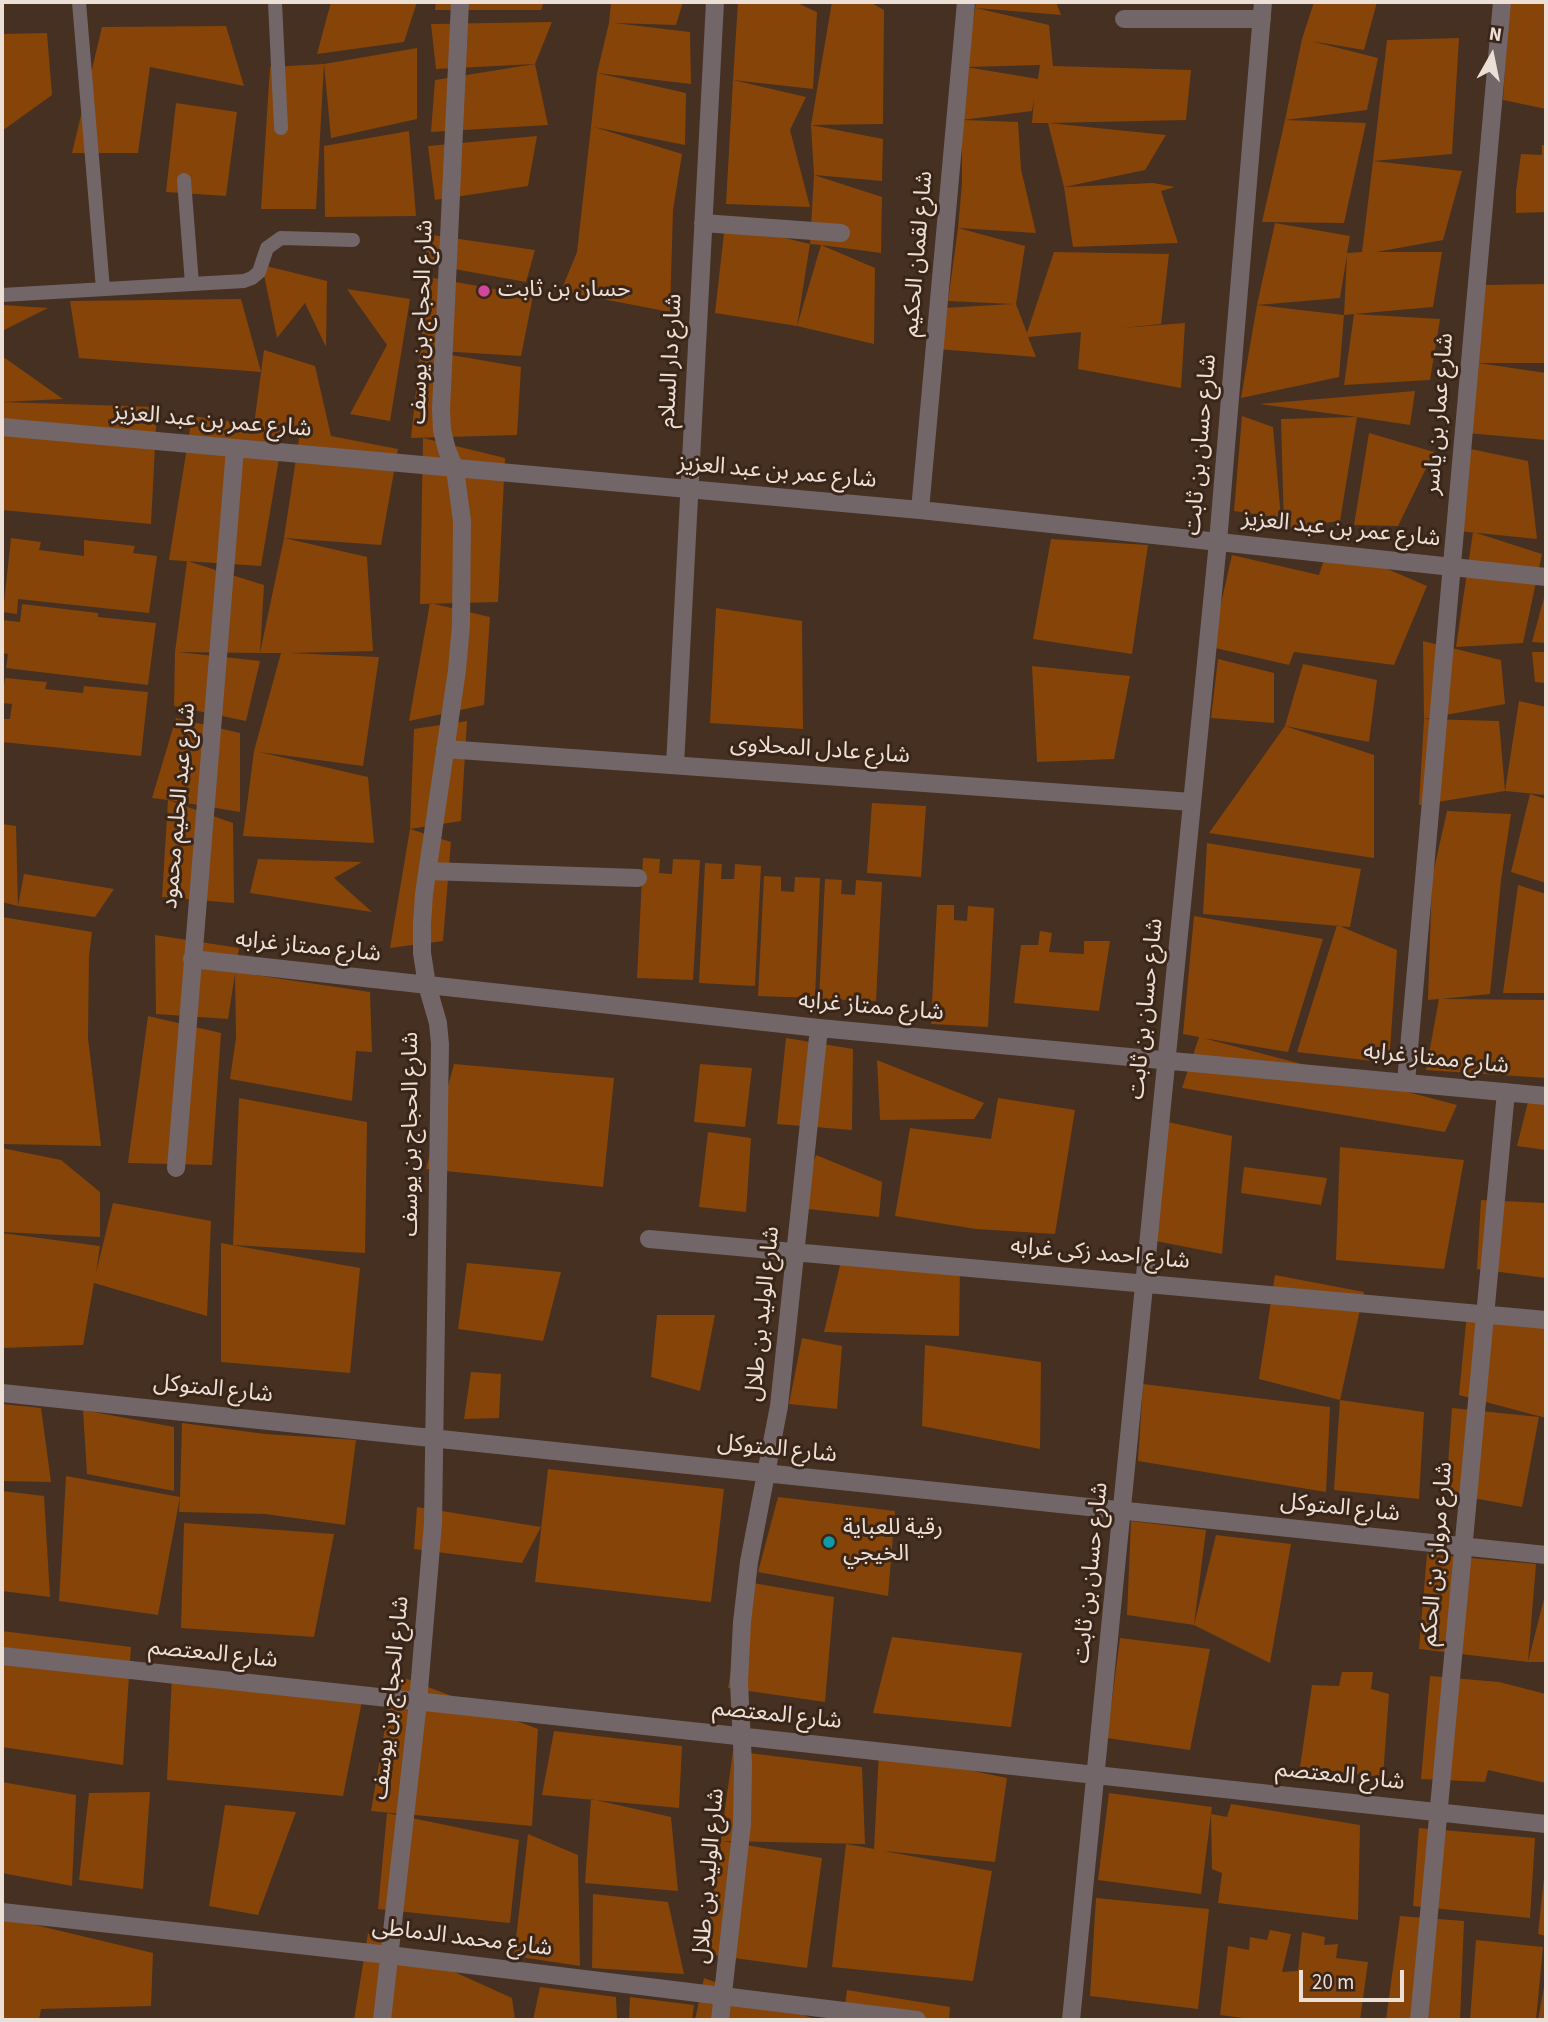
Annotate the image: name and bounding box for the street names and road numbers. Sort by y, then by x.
street label: شارع لقمان الحكيم [898,170,940,338]
street label: شارع الحجاج بن يوسف [406,219,440,425]
street label: شارع دار السلام [655,293,689,429]
street label: شارع عمار بن ياسر [1419,332,1461,496]
street label: شارع حسان بن ثابت [1180,353,1224,537]
street label: شارع عمر بن عبد العزيز [111,400,313,444]
street label: شارع عمر بن عبد العزيز [676,451,878,495]
street label: شارع عمر بن عبد العزيز [1240,506,1442,554]
street label: شارع عبد الحليم محمود [157,702,203,910]
street label: شارع عادل المحلاوى [729,731,911,771]
street label: شارع حسان بن ثابت [1124,917,1170,1101]
street label: شارع ممتاز غرابه [234,927,382,969]
street label: شارع ممتاز غرابه [797,988,945,1028]
street label: شارع الحجاج بن يوسف [398,1032,426,1236]
street label: شارع ممتاز غرابه [1362,1039,1510,1081]
street label: شارع الوليد بن طلال [741,1225,787,1403]
street label: شارع احمد زكى غرابه [1009,1233,1191,1277]
street label: شارع المتوكل [152,1370,274,1410]
street label: شارع المتوكل [716,1430,838,1470]
street label: شارع مروان بن الحكم [1416,1461,1460,1647]
street label: شارع حسان بن ثابت [1069,1481,1115,1665]
street label: شارع المتوكل [1279,1489,1401,1529]
street label: شارع الحجاج بن يوسف [368,1595,416,1801]
street label: شارع المعتصم [147,1635,279,1675]
street label: شارع المعتصم [711,1696,843,1736]
street label: شارع المعتصم [1274,1757,1406,1797]
street label: شارع الوليد بن طلال [689,1787,731,1965]
street label: شارع محمد الدماطى [370,1914,554,1964]

